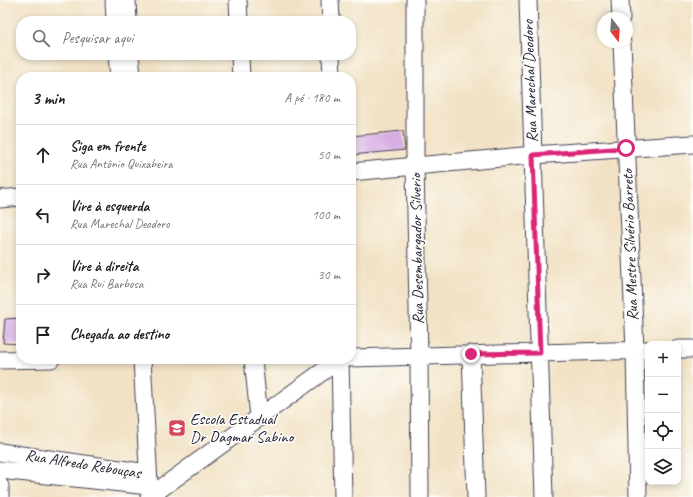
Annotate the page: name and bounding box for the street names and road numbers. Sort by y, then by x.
street label: Rua Marechal Deodoro [518,18,542,143]
street label: Rua Mestre Silvério Barreto [617,167,643,321]
street label: Rua Desembargador Silverio [406,171,428,324]
street label: Rua Alfredo Rebouças [24,445,144,483]

